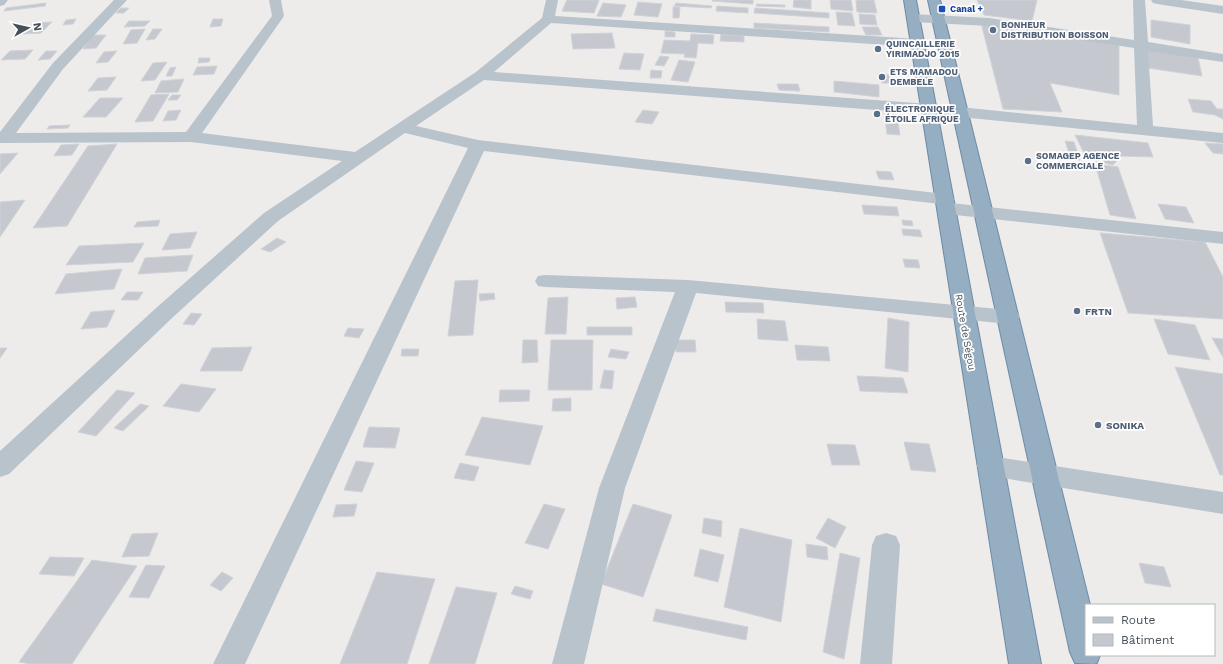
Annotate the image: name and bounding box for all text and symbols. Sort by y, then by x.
marker: Canal + [937,4,947,14]
place label: Canal + [950,4,983,14]
north arrow [8,8,48,48]
place label: BONHEUR DISTRIBUTION BOISSON [1001,20,1109,40]
text: N [30,22,44,32]
marker: BONHEUR DISTRIBUTION BOISSON [988,25,998,35]
place label: QUINCAILLERIE YIRIMADJO 2015 [886,39,960,59]
marker: QUINCAILLERIE YIRIMADJO 2015 [873,44,883,54]
place label: ETS MAMADOU DEMBELE [890,67,958,87]
marker: ETS MAMADOU DEMBELE [877,72,887,82]
place label: ÉLECTRONIQUE ÉTOILE AFRIQUE [885,103,959,124]
marker: ÉLECTRONIQUE ÉTOILE AFRIQUE [872,109,882,119]
place label: SOMAGEP AGENCE COMMERCIALE [1036,151,1120,171]
marker: SOMAGEP AGENCE COMMERCIALE [1023,156,1033,166]
street label: Route de Ségou [953,293,978,371]
marker: FRTN [1072,306,1082,316]
place label: FRTN [1085,306,1112,317]
marker: SONIKA [1093,420,1103,430]
place label: SONIKA [1106,420,1144,431]
legend [1085,604,1215,656]
text: Route [1121,613,1155,627]
text: Bâtiment [1121,633,1174,647]

